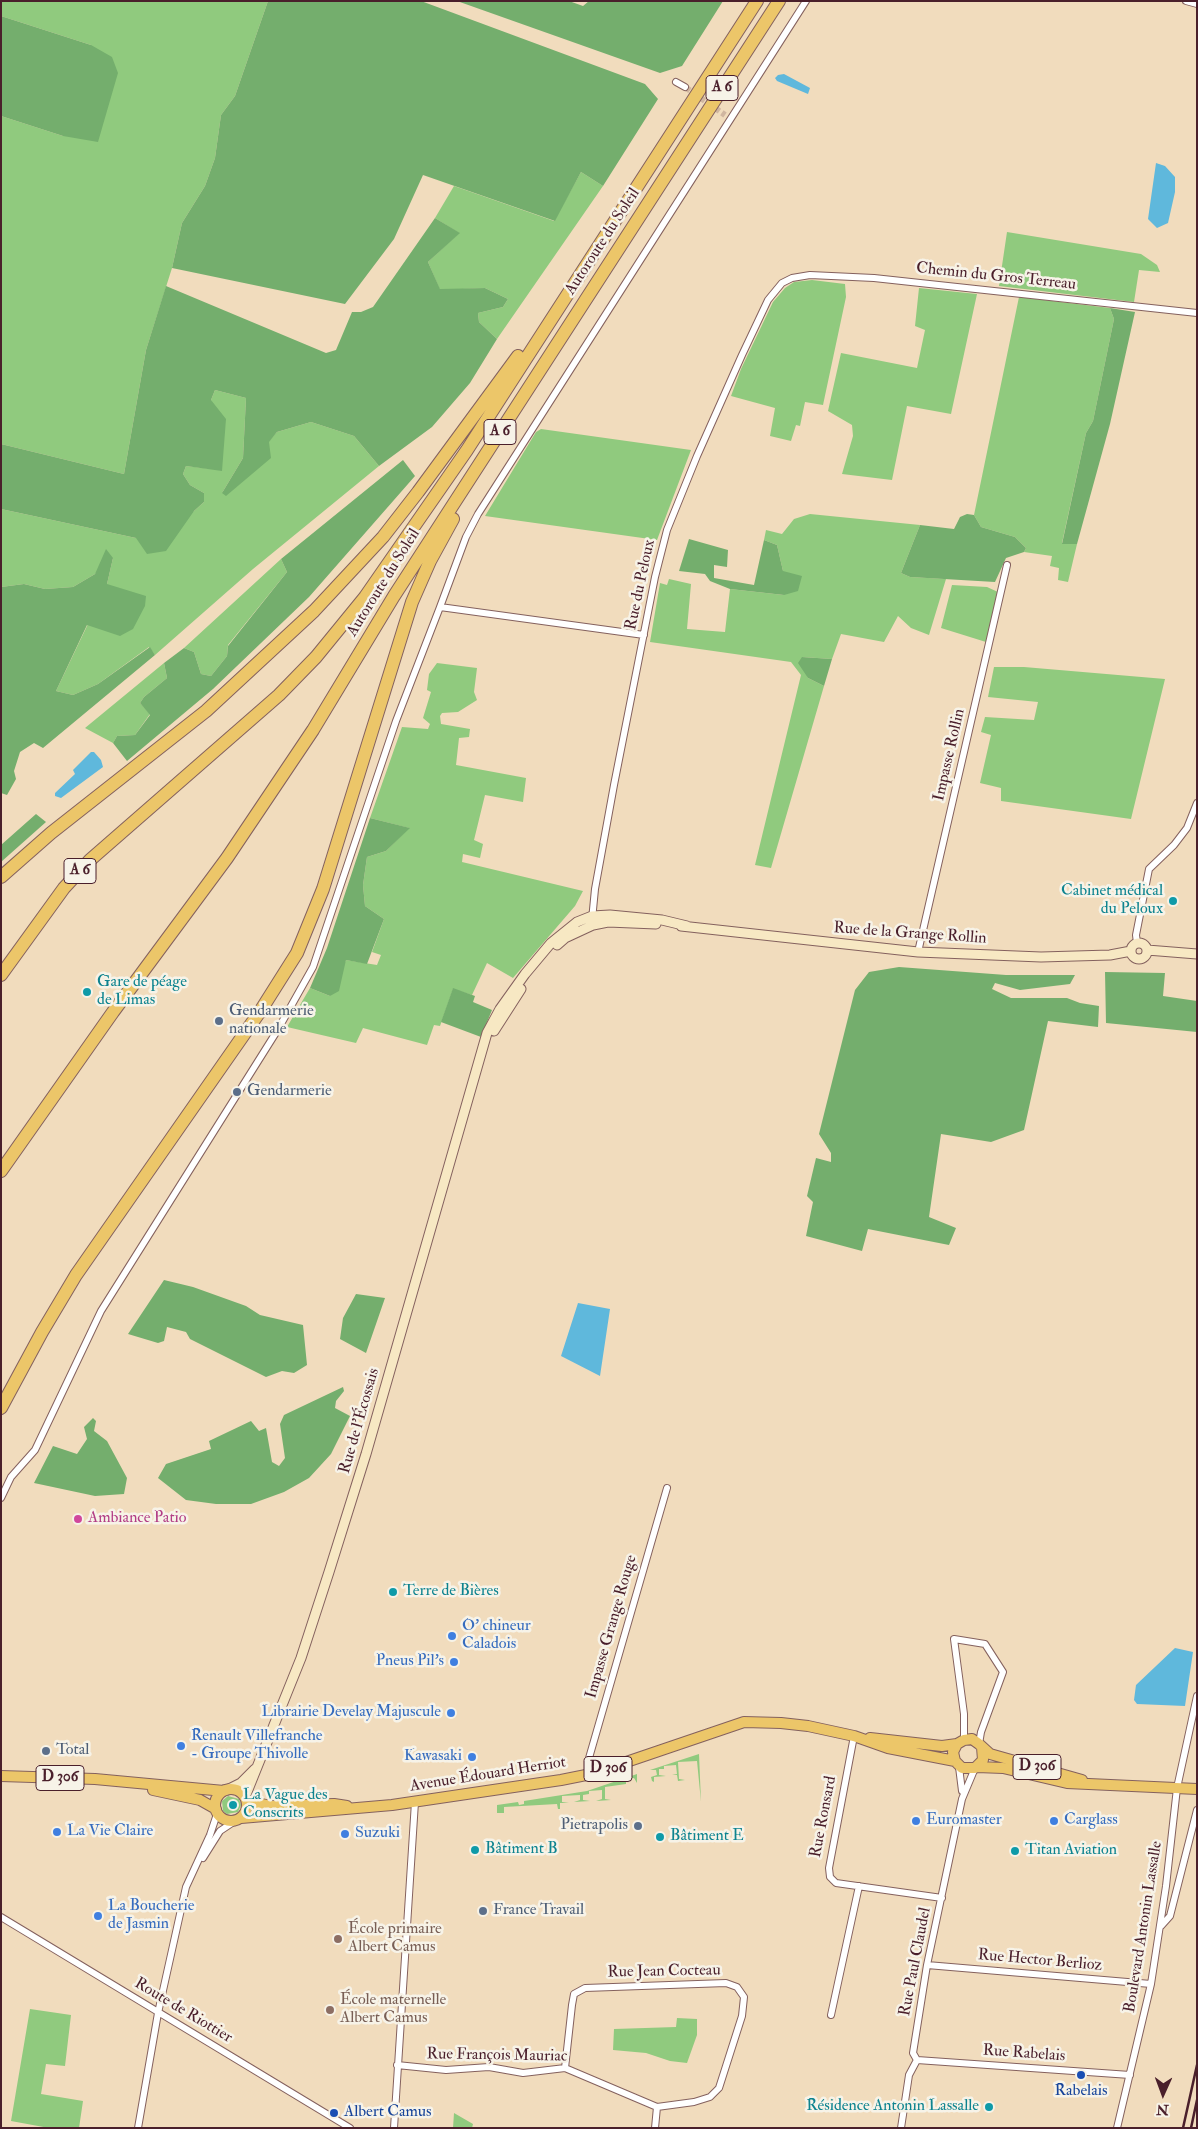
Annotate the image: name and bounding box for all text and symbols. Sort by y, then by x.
road number: A 6 [706,76,738,100]
street label: Autoroute du Soleil [561,185,645,299]
street label: Chemin du Gros Terreau [915,259,1077,295]
road number: A 6 [484,420,516,444]
street label: Autoroute du Soleil [343,526,425,640]
street label: Rue du Peloux [622,538,660,632]
street label: Impasse Rollin [930,707,970,803]
road number: A 6 [64,858,96,884]
place label: Cabinet médical du Peloux [1061,882,1163,920]
marker: Cabinet médical du Peloux [1167,895,1179,907]
street label: Rue de la Grange Rollin [833,919,987,949]
place label: Gare de péage de Limas [97,973,187,1011]
marker: Gare de péage de Limas [81,986,93,998]
place label: Gendarmerie nationale [229,1002,314,1040]
marker: Gendarmerie nationale [213,1015,225,1027]
place label: Gendarmerie [247,1082,332,1102]
marker: Gendarmerie [231,1086,243,1098]
street label: Rue de l'Écossais [336,1366,384,1476]
place label: Ambiance Patio [88,1509,186,1529]
marker: Ambiance Patio [72,1513,84,1525]
street label: Impasse Grange Rouge [582,1553,642,1701]
place label: Terre de Bières [403,1582,499,1602]
marker: Terre de Bières [387,1586,399,1598]
place label: O' chineur Caladois [462,1617,531,1655]
marker: O' chineur Caladois [446,1630,458,1642]
place label: Pneus Pil's [376,1652,444,1672]
marker: Pneus Pil's [448,1656,460,1668]
place label: Librairie Develay Majuscule [261,1703,441,1723]
marker: Librairie Develay Majuscule [445,1707,457,1719]
place label: Renault Villefranche - Groupe Thivolle [191,1727,322,1765]
marker: Renault Villefranche - Groupe Thivolle [175,1740,187,1752]
place label: Total [56,1741,89,1761]
marker: Total [40,1745,52,1757]
place label: Kawasaki [404,1747,462,1767]
marker: Kawasaki [466,1751,478,1763]
street label: Avenue Édouard Herriot [409,1753,567,1797]
road number: D 306 [1013,1754,1061,1780]
road number: D 306 [584,1756,632,1782]
road number: D 306 [36,1766,84,1790]
street label: Rue Ronsard [807,1775,841,1859]
place label: La Vague des Conscrits [243,1786,327,1824]
marker: La Vague des Conscrits [227,1799,239,1811]
place label: Euromaster [926,1811,1002,1831]
place label: Carglass [1064,1811,1118,1831]
marker: Euromaster [910,1815,922,1827]
marker: Carglass [1048,1815,1060,1827]
place label: Pietrapolis [561,1816,628,1836]
marker: Pietrapolis [632,1820,644,1832]
place label: La Vie Claire [67,1822,153,1842]
place label: Suzuki [355,1824,400,1844]
marker: La Vie Claire [51,1826,63,1838]
place label: Bâtiment E [670,1827,744,1847]
marker: Suzuki [339,1828,351,1840]
marker: Bâtiment E [654,1831,666,1843]
place label: Bâtiment B [485,1840,558,1860]
street label: Boulevard Antonin Lassalle [1121,1840,1167,2014]
place label: Titan Aviation [1025,1841,1117,1861]
marker: Bâtiment B [469,1844,481,1856]
marker: Titan Aviation [1009,1845,1021,1857]
place label: La Boucherie de Jasmin [108,1897,194,1935]
place label: France Travail [493,1901,584,1921]
marker: France Travail [477,1905,489,1917]
street label: Rue Paul Claudel [896,1906,936,2018]
marker: La Boucherie de Jasmin [92,1910,104,1922]
place label: École primaire Albert Camus [348,1920,442,1958]
marker: École primaire Albert Camus [332,1933,344,1945]
street label: Rue Hector Berlioz [977,1946,1103,1976]
street label: Rue Jean Cocteau [607,1961,721,1983]
street label: Route de Riottier [131,1974,235,2048]
place label: École maternelle Albert Camus [340,1991,446,2029]
marker: École maternelle Albert Camus [324,2004,336,2016]
street label: Rue Rabelais [982,2042,1066,2066]
street label: Rue François Mauriac [427,2045,567,2067]
marker: Rabelais [1075,2069,1087,2081]
north arrow [1138,2069,1188,2119]
place label: Rabelais [1055,2082,1107,2102]
place label: Résidence Antonin Lassalle [806,2097,979,2117]
marker: Résidence Antonin Lassalle [983,2101,995,2113]
text: N [1156,2101,1169,2118]
place label: Albert Camus [344,2103,432,2123]
marker: Albert Camus [328,2107,340,2119]

